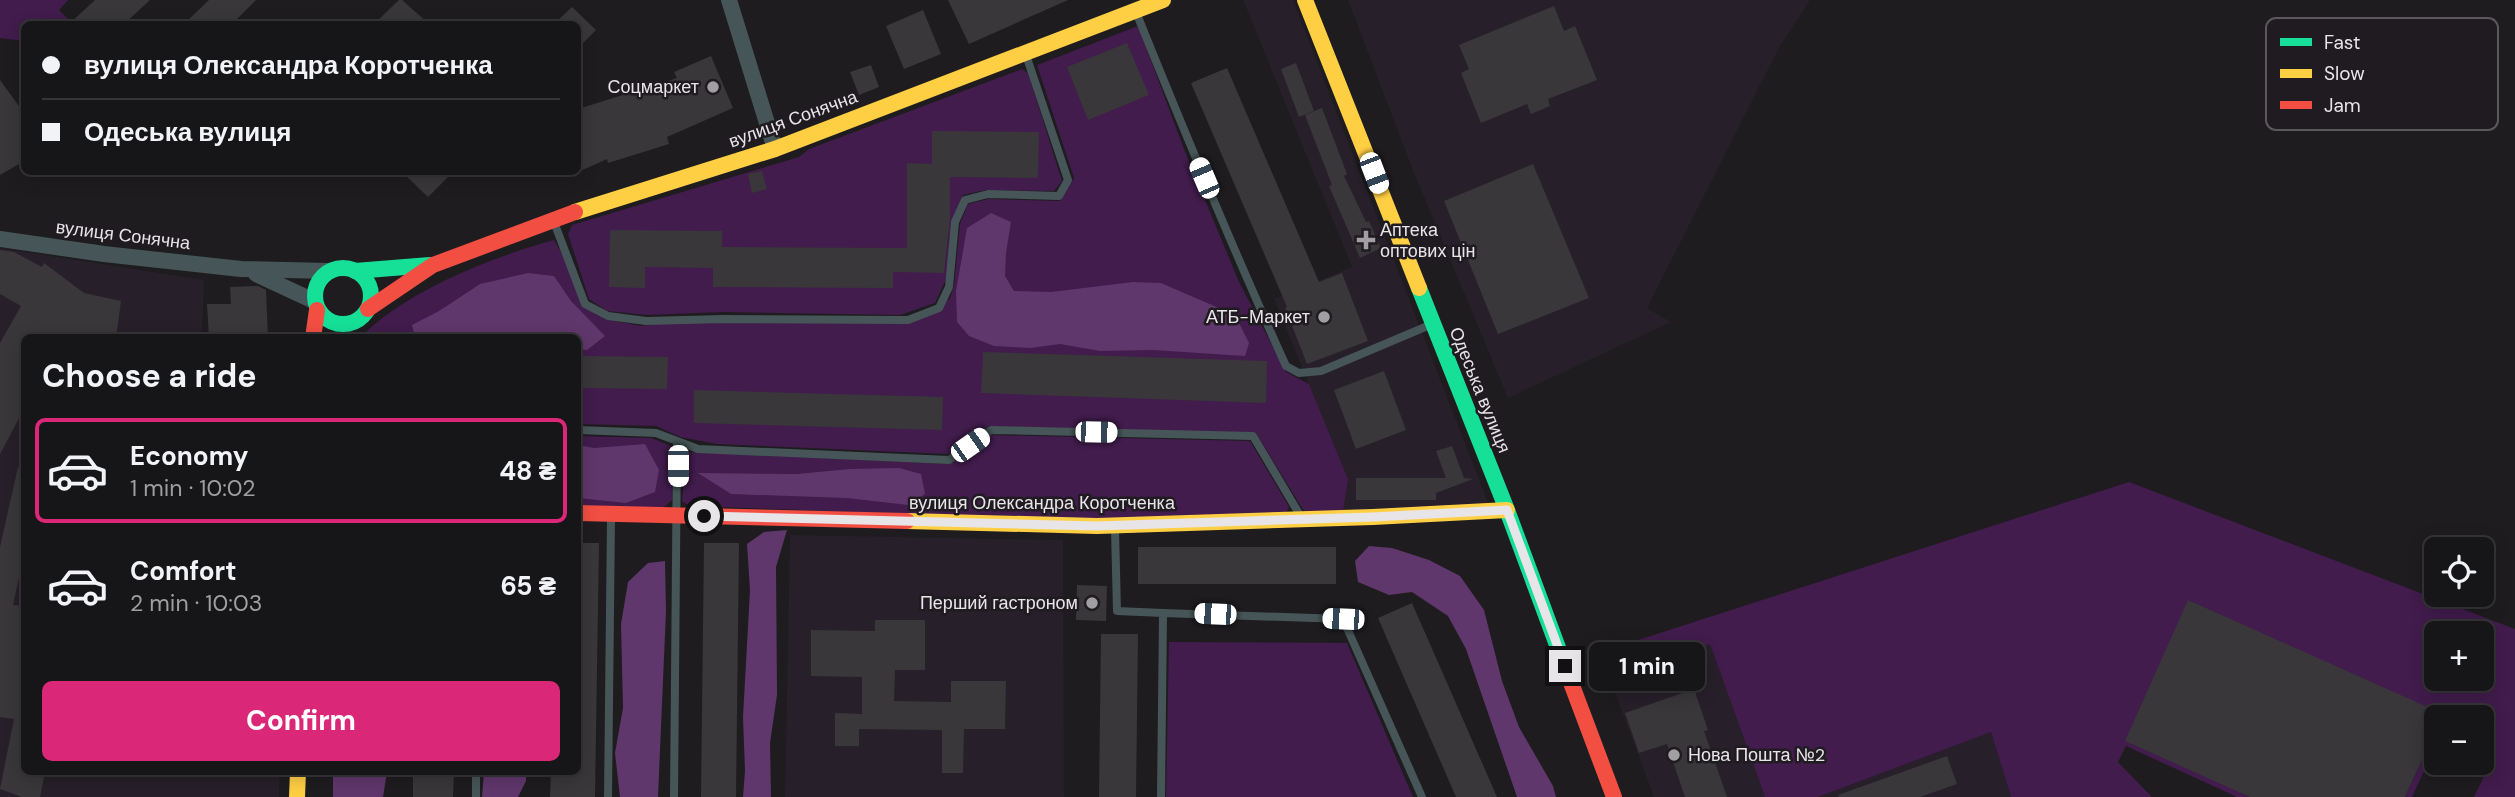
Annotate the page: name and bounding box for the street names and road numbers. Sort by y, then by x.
street label: вулиця Сонячна [725,84,862,153]
street label: вулиця Сонячна [54,215,193,255]
street label: Одеська вулиця [1444,323,1516,457]
street label: вулиця Олександра Коротченка [909,491,1176,515]

